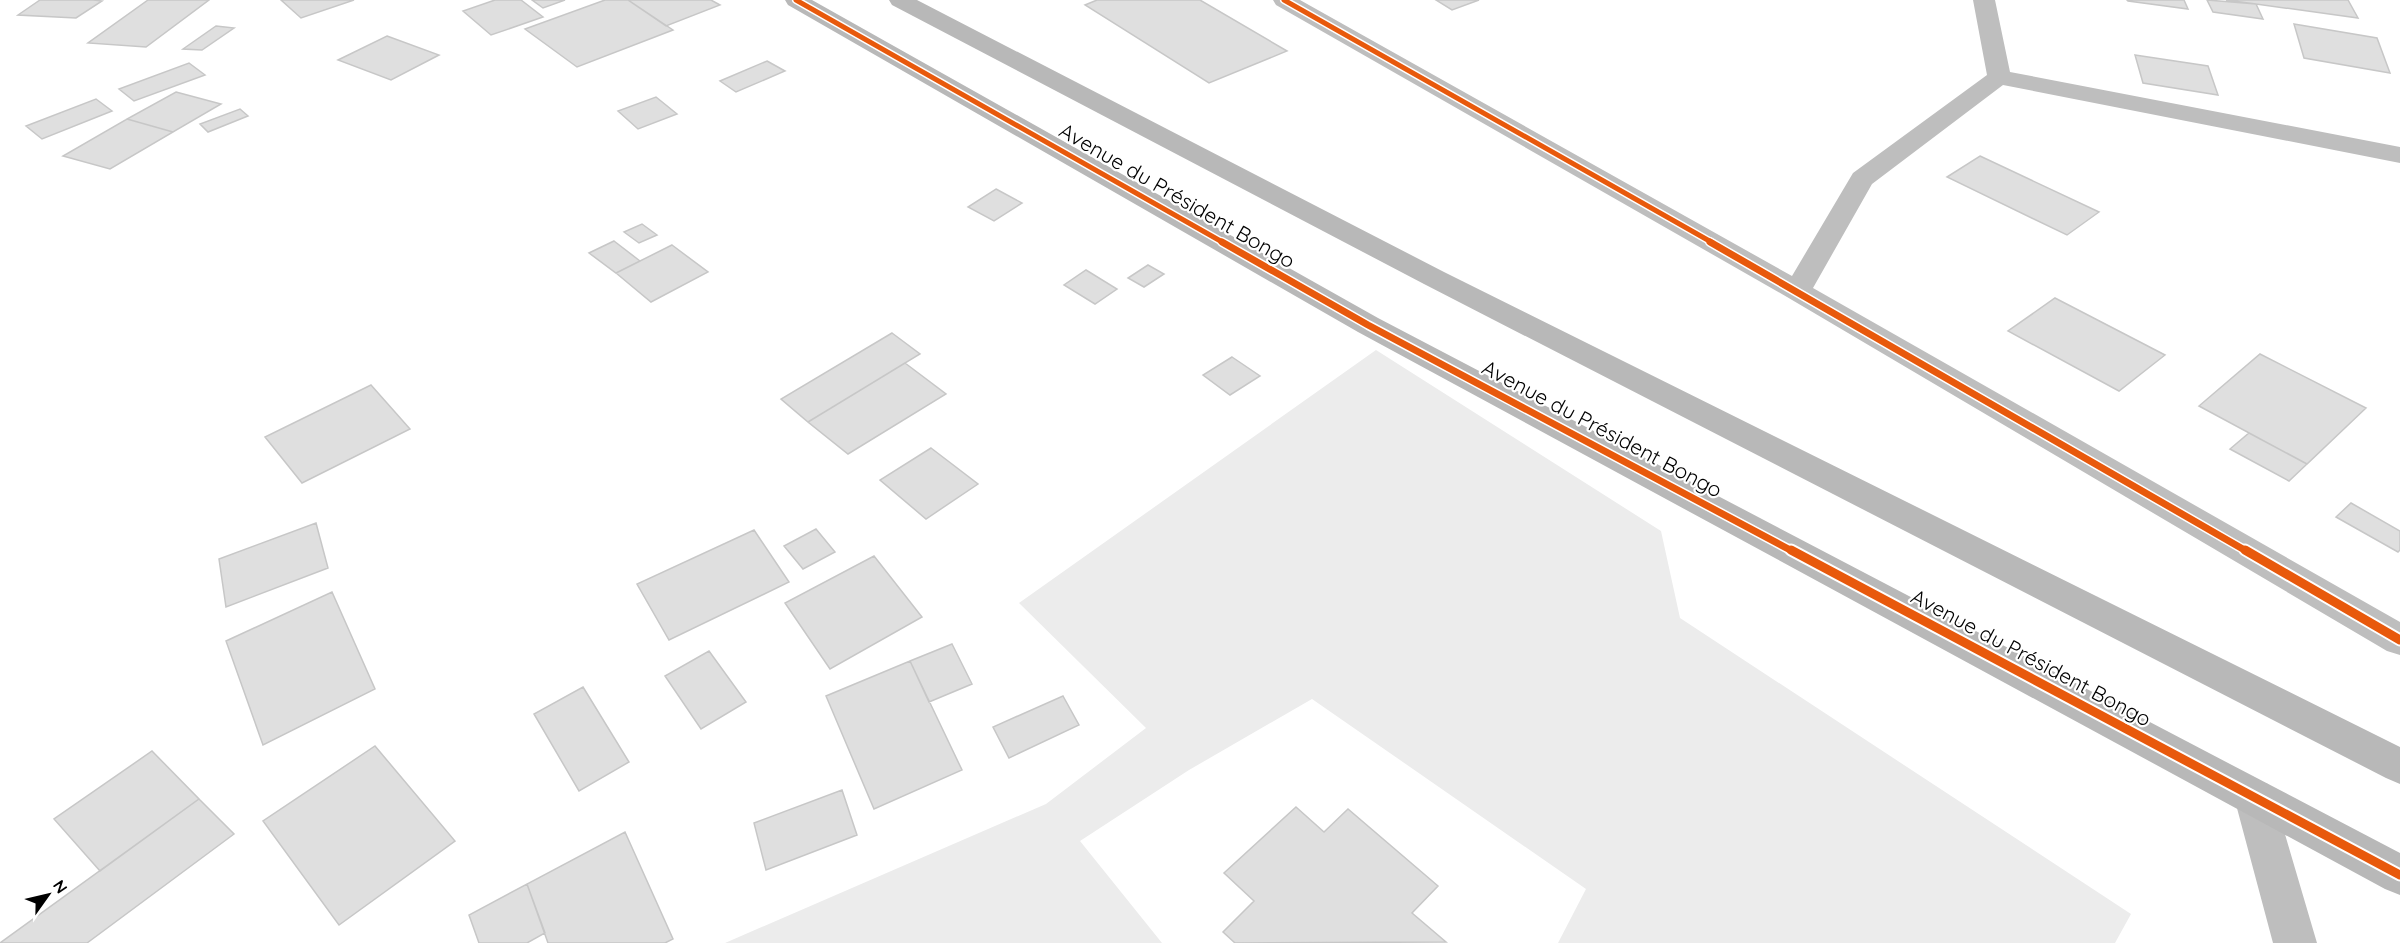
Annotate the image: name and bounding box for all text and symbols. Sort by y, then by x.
street label: Avenue du Président Bongo [1055,117,1300,273]
street label: Avenue du Président Bongo [1478,354,1727,503]
street label: Avenue du Président Bongo [1907,583,2156,732]
north arrow [18,865,78,925]
text: N [49,876,72,897]

